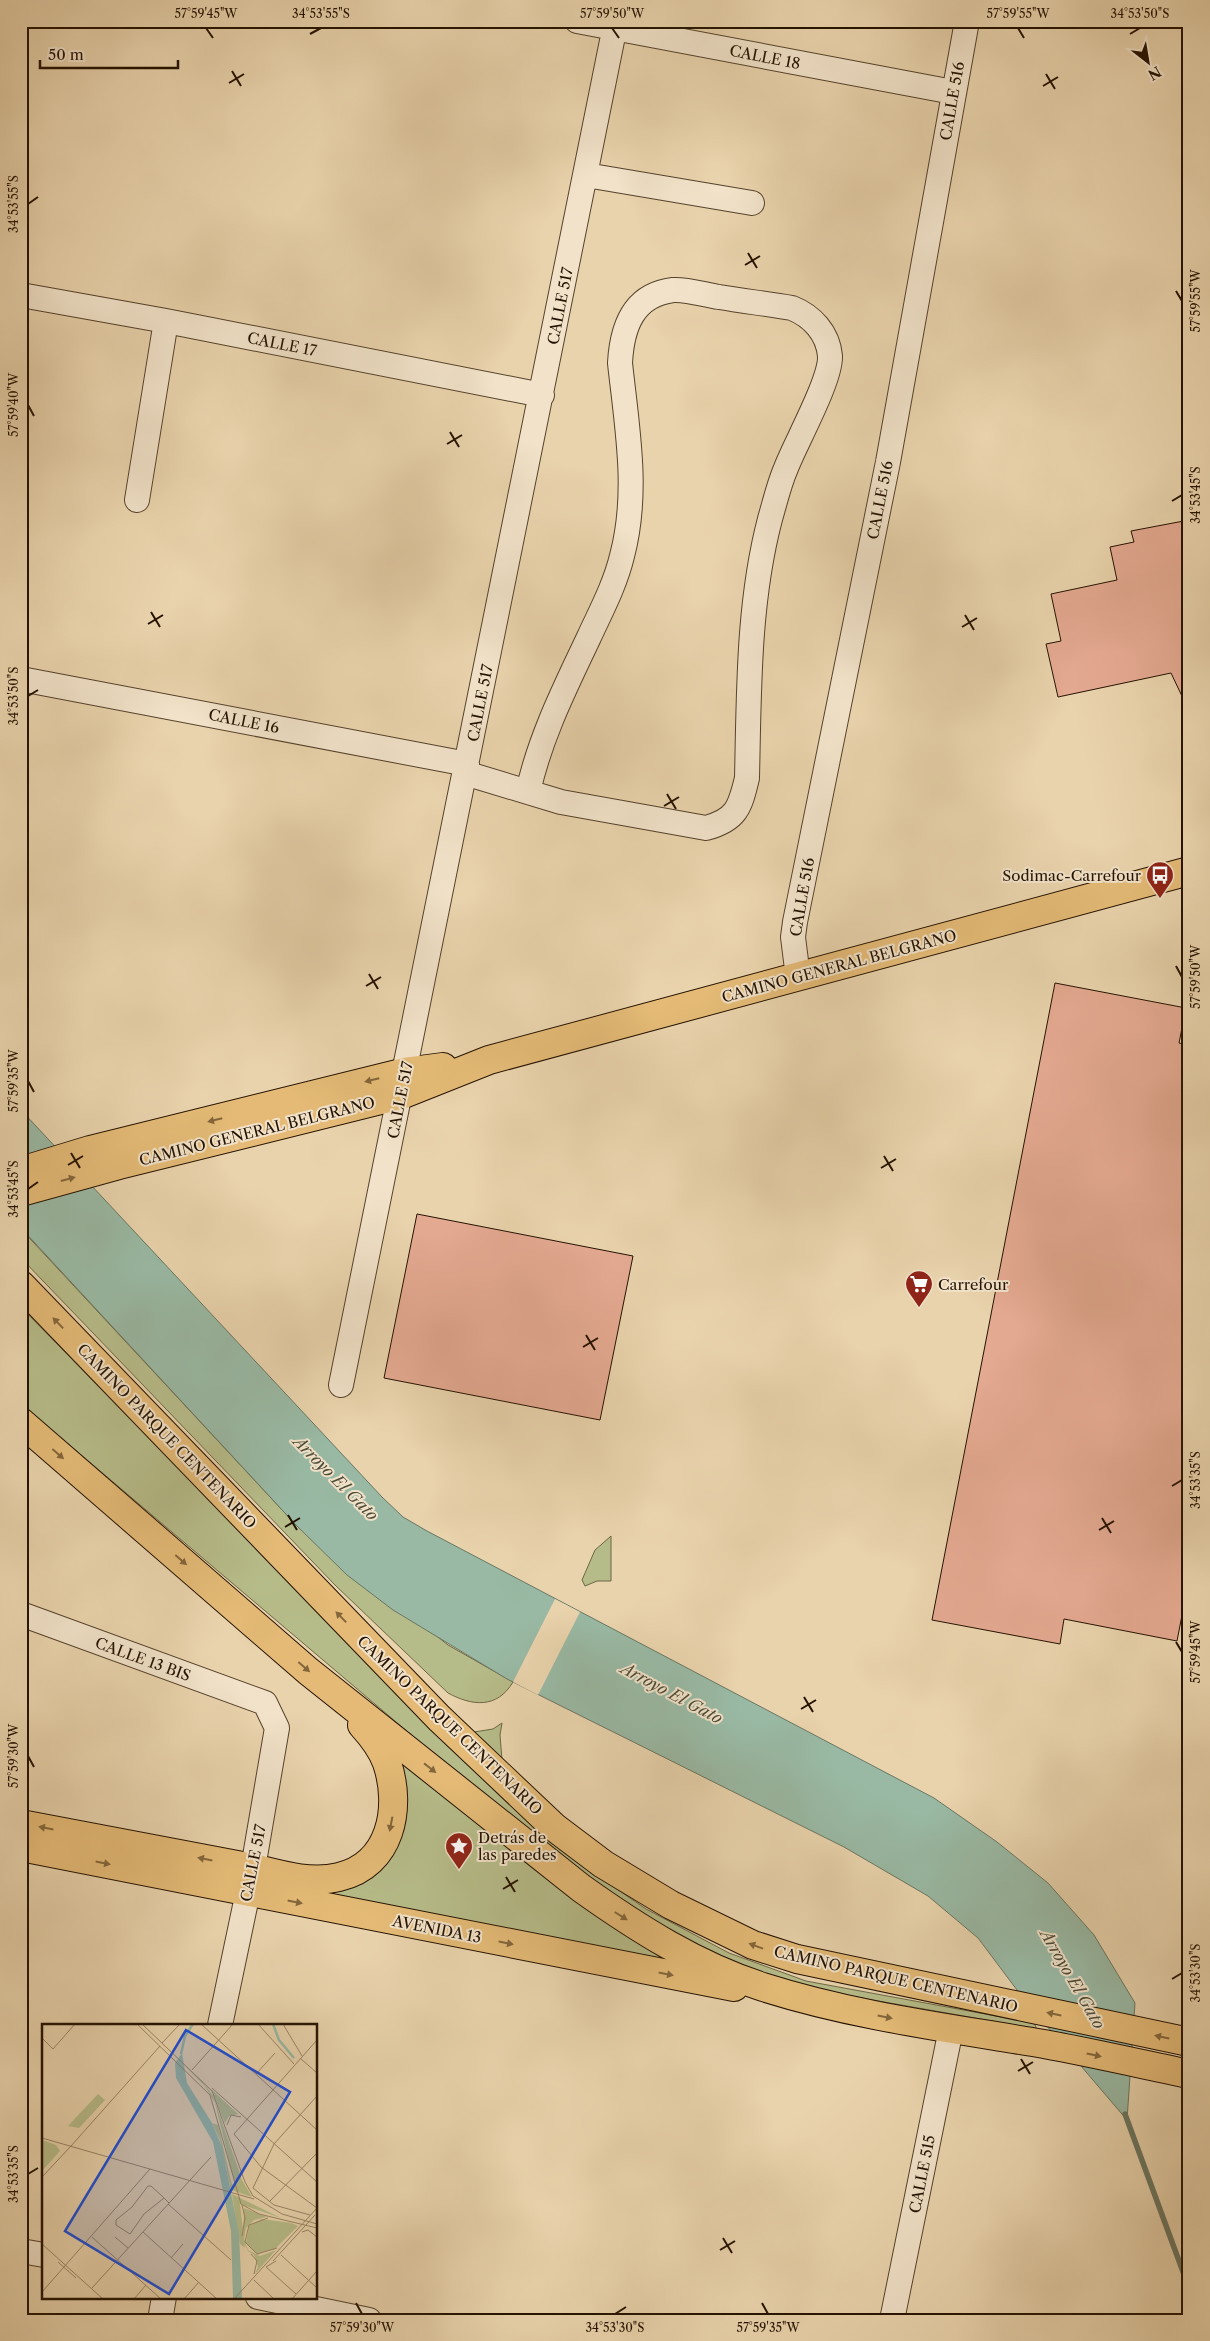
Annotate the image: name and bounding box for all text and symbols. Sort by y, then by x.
text: 57°59'45"W [175,6,238,21]
text: 34°53'55"S [292,6,350,21]
text: 57°59'50"W [580,6,645,21]
text: 57°59'55"W [986,6,1050,21]
text: 34°53'50"S [1111,6,1169,21]
scale bar [40,38,178,70]
north arrow [1122,38,1172,88]
street label: CALLE 18 [728,41,802,73]
text: 50 m [48,45,84,64]
street label: CALLE 516 [936,60,968,142]
text: N [1145,62,1165,84]
text: 34°53'55"S [6,175,21,233]
street label: CALLE 517 [543,265,577,346]
text: 57°59'55"W [1188,269,1203,333]
street label: CALLE 17 [246,328,319,360]
text: 57°59'40"W [6,372,21,437]
street label: CALLE 516 [863,459,897,541]
text: 34°53'45"S [1188,466,1203,524]
street label: CALLE 517 [463,662,497,743]
text: 34°53'50"S [6,667,21,725]
street label: CALLE 16 [207,705,281,737]
street label: CALLE 516 [786,856,818,938]
bus stop icon: Sodimac-Carrefour [1145,860,1175,899]
place label: Sodimac-Carrefour [1002,866,1142,885]
street label: CAMINO GENERAL BELGRANO [719,925,959,1007]
text: 57°59'50"W [1188,944,1203,1009]
text: 57°59'35"W [6,1049,21,1113]
street label: CALLE 517 [383,1059,417,1140]
one-way arrow [365,1077,380,1085]
street label: CAMINO GENERAL BELGRANO [137,1092,377,1170]
one-way arrow [207,1116,222,1124]
text: 34°53'45"S [6,1160,21,1218]
one-way arrow [61,1175,76,1183]
supermarket icon: Carrefour [904,1269,934,1308]
place label: Carrefour [938,1275,1009,1294]
one-way arrow [52,1318,64,1330]
street label: CAMINO PARQUE CENTENARIO [73,1340,261,1532]
water label: Arroyo El Gato [287,1429,383,1525]
one-way arrow [52,1448,64,1459]
text: 34°53'35"S [1188,1451,1203,1509]
one-way arrow [174,1555,187,1566]
one-way arrow [335,1611,347,1623]
text: 57°59'45"W [1188,1620,1203,1683]
street label: CAMINO PARQUE CENTENARIO [354,1631,546,1819]
street label: CALLE 13 BIS [93,1633,193,1685]
water label: Arroyo El Gato [615,1657,726,1728]
one-way arrow [297,1661,309,1673]
text: 57°59'30"W [6,1723,21,1788]
one-way arrow [424,1763,437,1774]
one-way arrow [387,1816,395,1831]
street label: CALLE 517 [236,1822,270,1903]
one-way arrow [37,1824,53,1832]
place label: Detrás de las paredes [478,1828,557,1864]
place icon: Detrás de las paredes [444,1831,474,1870]
one-way arrow [197,1854,213,1862]
one-way arrow [96,1860,112,1868]
one-way arrow [288,1898,304,1906]
street label: AVENIDA 13 [390,1911,483,1947]
one-way arrow [614,1911,628,1921]
water label: Arroyo El Gato [1035,1923,1110,2033]
one-way arrow [499,1939,514,1947]
one-way arrow [749,1942,764,1949]
street label: CAMINO PARQUE CENTENARIO [772,1942,1020,2016]
text: 34°53'30"S [1188,1944,1203,2002]
one-way arrow [658,1970,673,1978]
one-way arrow [1046,2010,1061,2018]
one-way arrow [878,2013,894,2021]
inset map [42,2024,318,2298]
one-way arrow [1154,2032,1170,2040]
one-way arrow [1086,2051,1102,2059]
street label: CALLE 515 [905,2133,939,2215]
text: 34°53'35"S [6,2145,21,2203]
text: 57°59'30"W [330,2320,395,2335]
text: 34°53'30"S [586,2320,644,2335]
text: 57°59'35"W [736,2320,800,2335]

